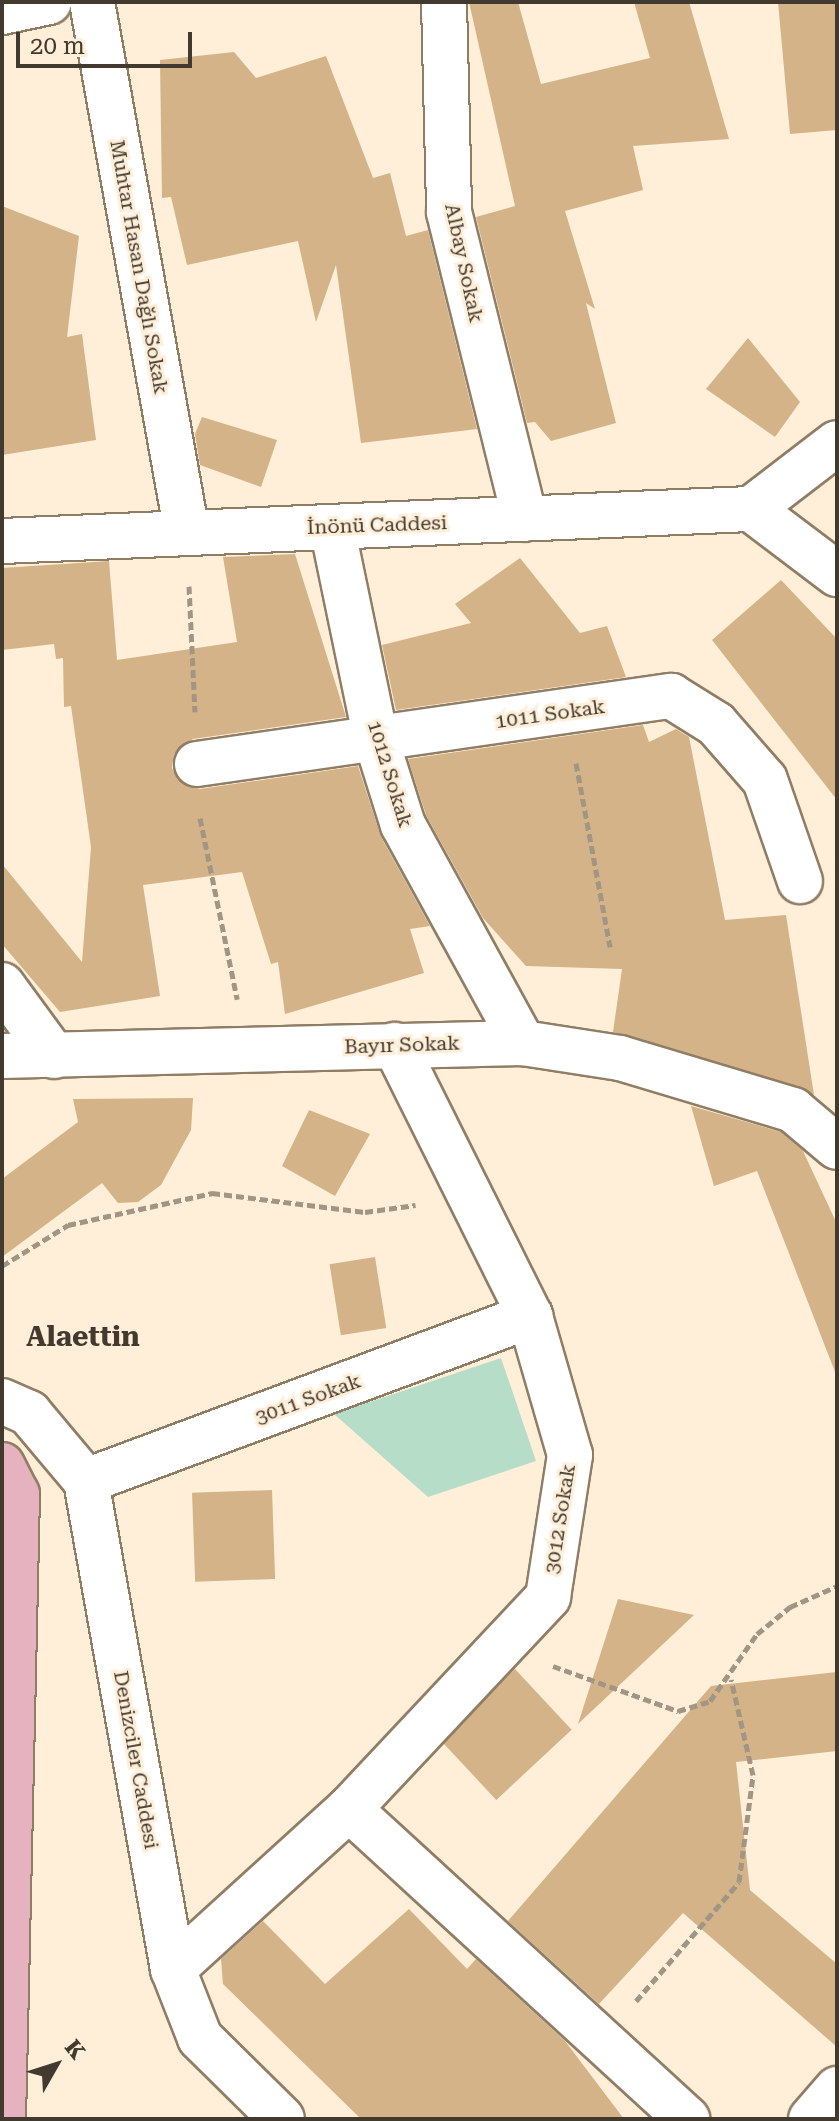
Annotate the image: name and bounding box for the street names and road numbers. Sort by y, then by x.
street label: Muhtar Hasan Dağlı Sokak [105,138,173,396]
street label: Albay Sokak [440,201,488,325]
street label: İnönü Caddesi [306,511,448,539]
street label: 1011 Sokak [494,694,606,734]
street label: 1012 Sokak [362,718,418,830]
street label: Bayır Sokak [344,1031,460,1059]
street label: 3011 Sokak [252,1369,364,1429]
street label: 3012 Sokak [540,1463,580,1575]
street label: Denizciler Caddesi [108,1669,164,1851]

